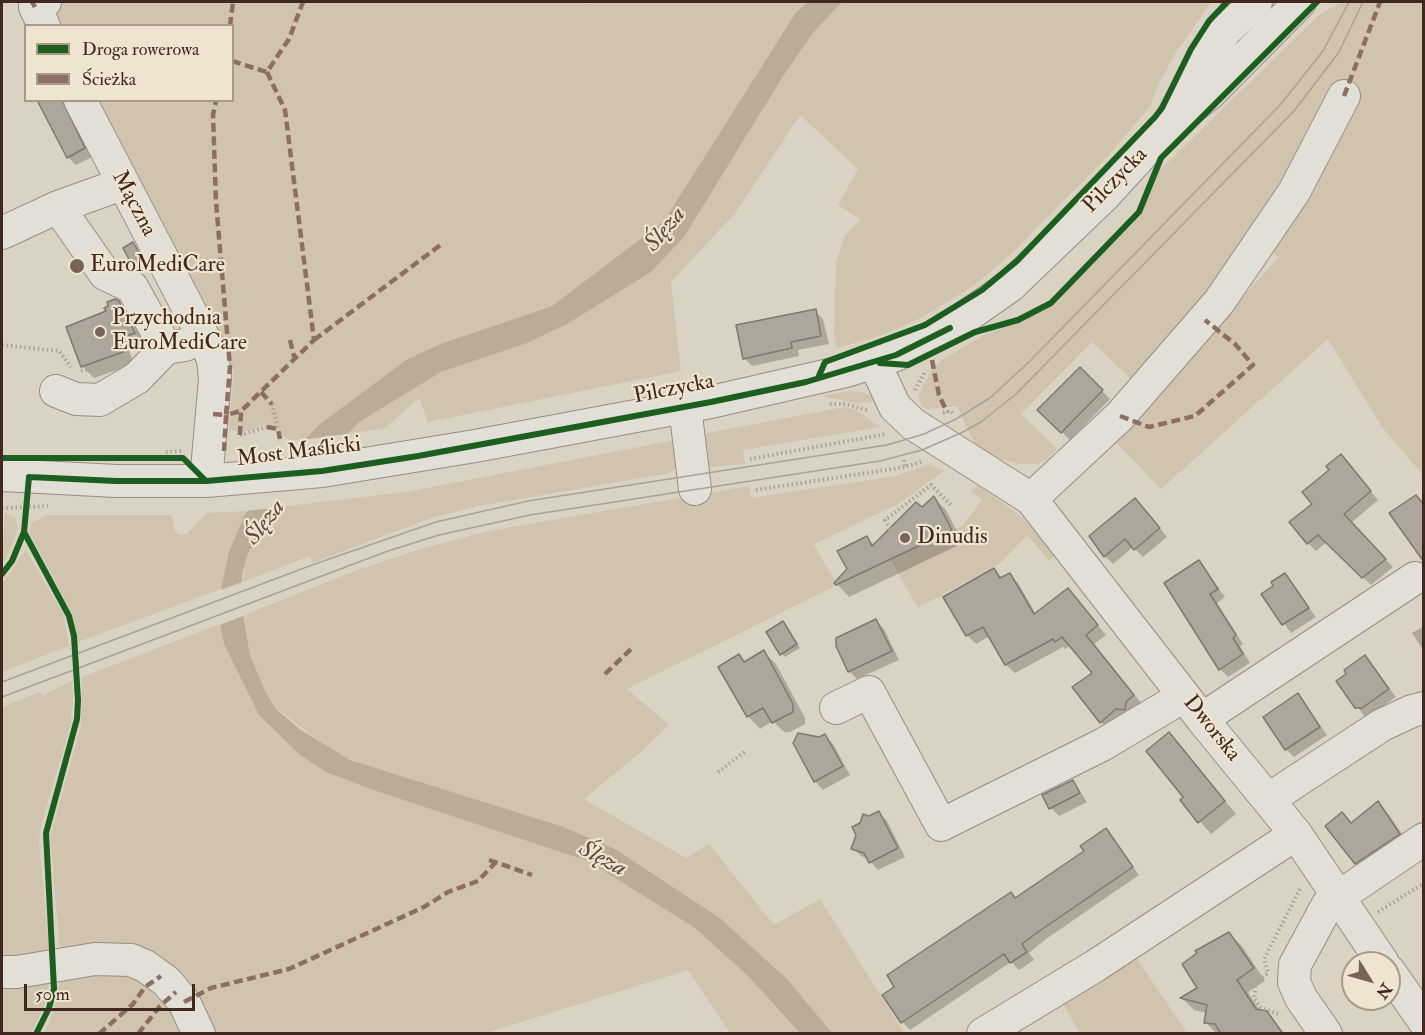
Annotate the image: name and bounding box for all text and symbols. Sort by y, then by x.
legend [24,24,234,102]
text: Droga rowerowa [82,38,199,61]
text: Ścieżka [82,68,136,91]
street label: Pilczycka [1078,143,1154,219]
street label: Mączna [105,167,161,241]
water label: Ślęza [639,202,693,258]
place label: EuroMediCare [90,253,225,279]
marker: EuroMediCare [68,257,86,275]
place label: Przychodnia EuroMediCare [112,306,247,358]
marker: Przychodnia EuroMediCare [93,325,107,339]
street label: Pilczycka [632,369,716,411]
street label: Most Maślicki [235,432,363,474]
water label: Ślęza [239,494,293,552]
place label: Dinudis [917,525,988,551]
marker: Dinudis [898,531,912,545]
street label: Dworska [1176,691,1246,767]
water label: Ślęza [573,836,631,884]
north arrow [1341,951,1401,1011]
scale bar [27,972,198,1010]
text: N [1371,979,1396,1002]
text: 50 m [35,983,70,1006]

